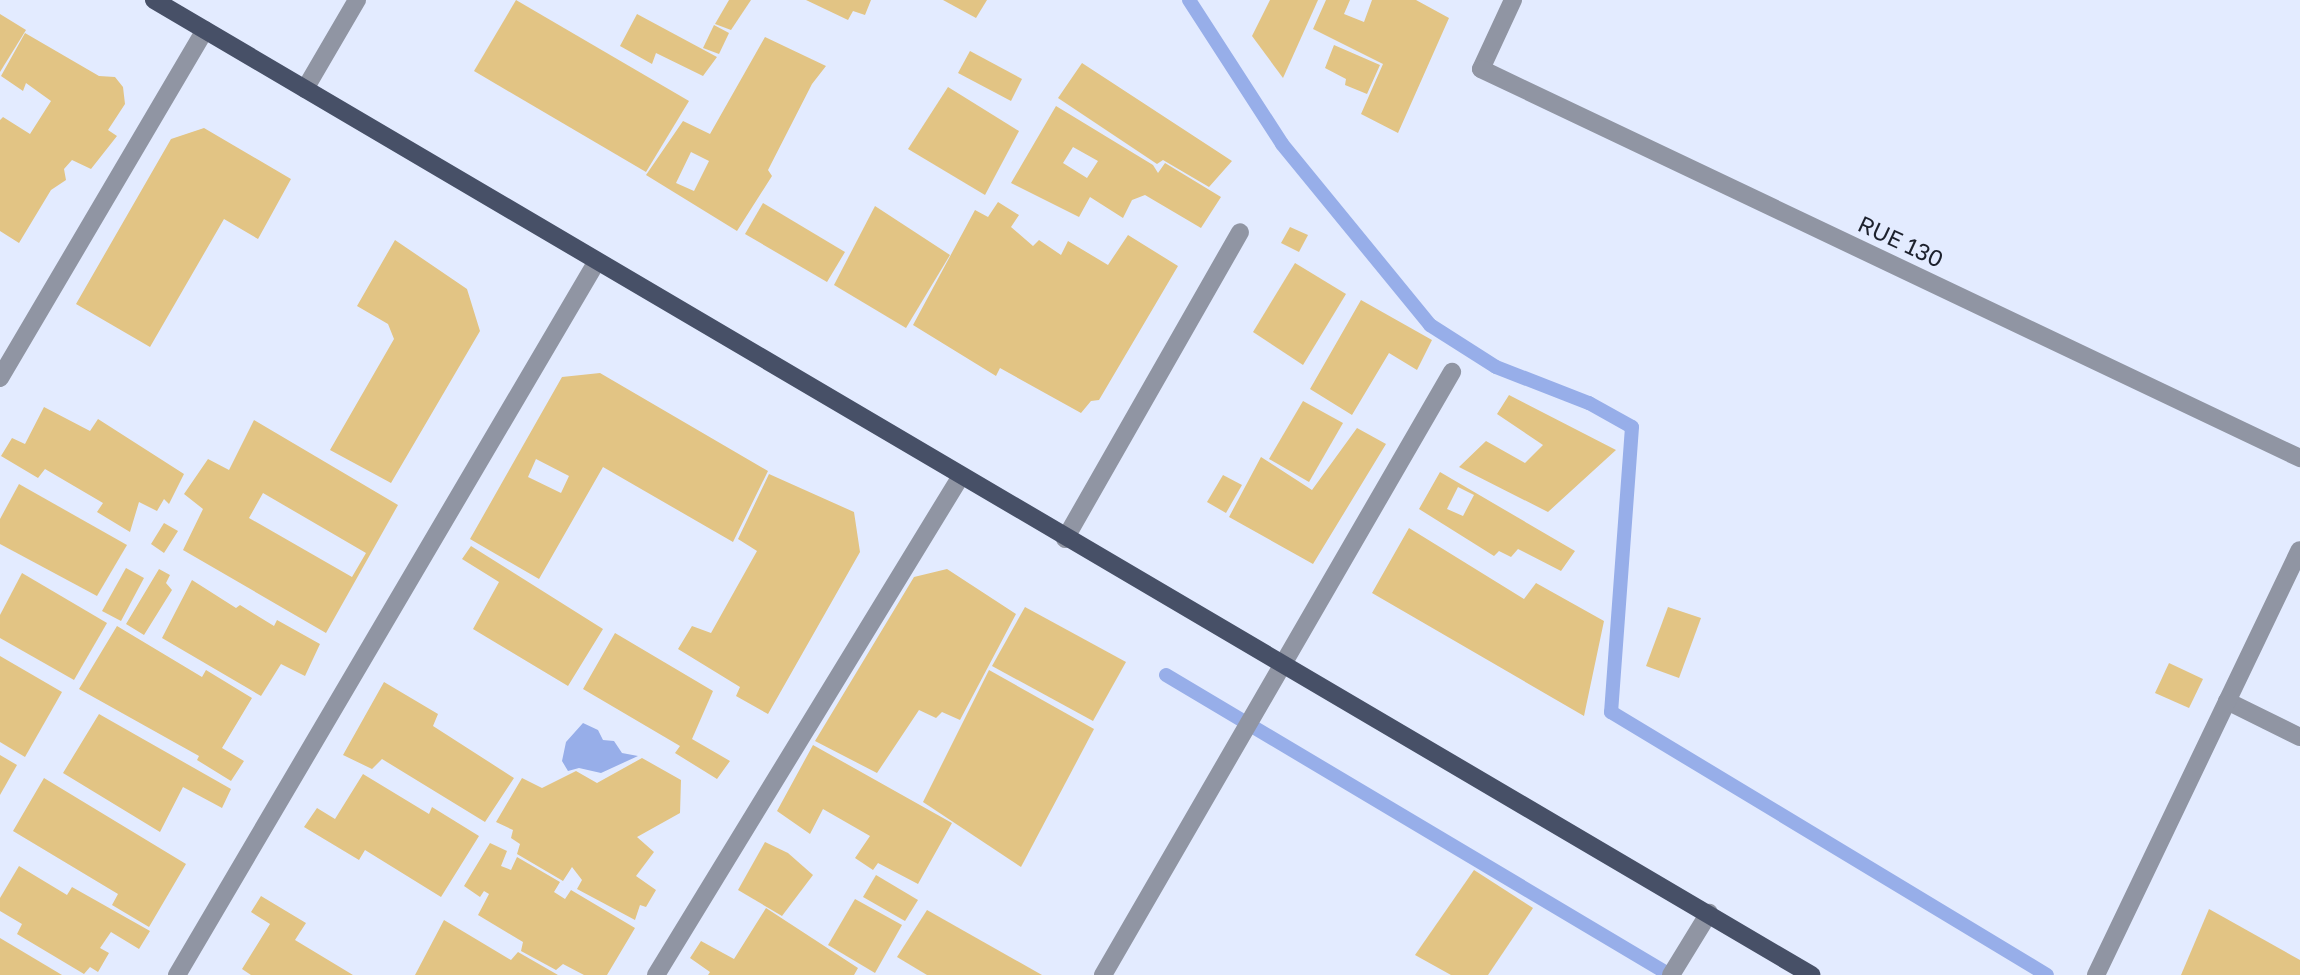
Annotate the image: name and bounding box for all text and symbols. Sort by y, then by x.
street label: RUE 130 [1854,209,1948,273]

